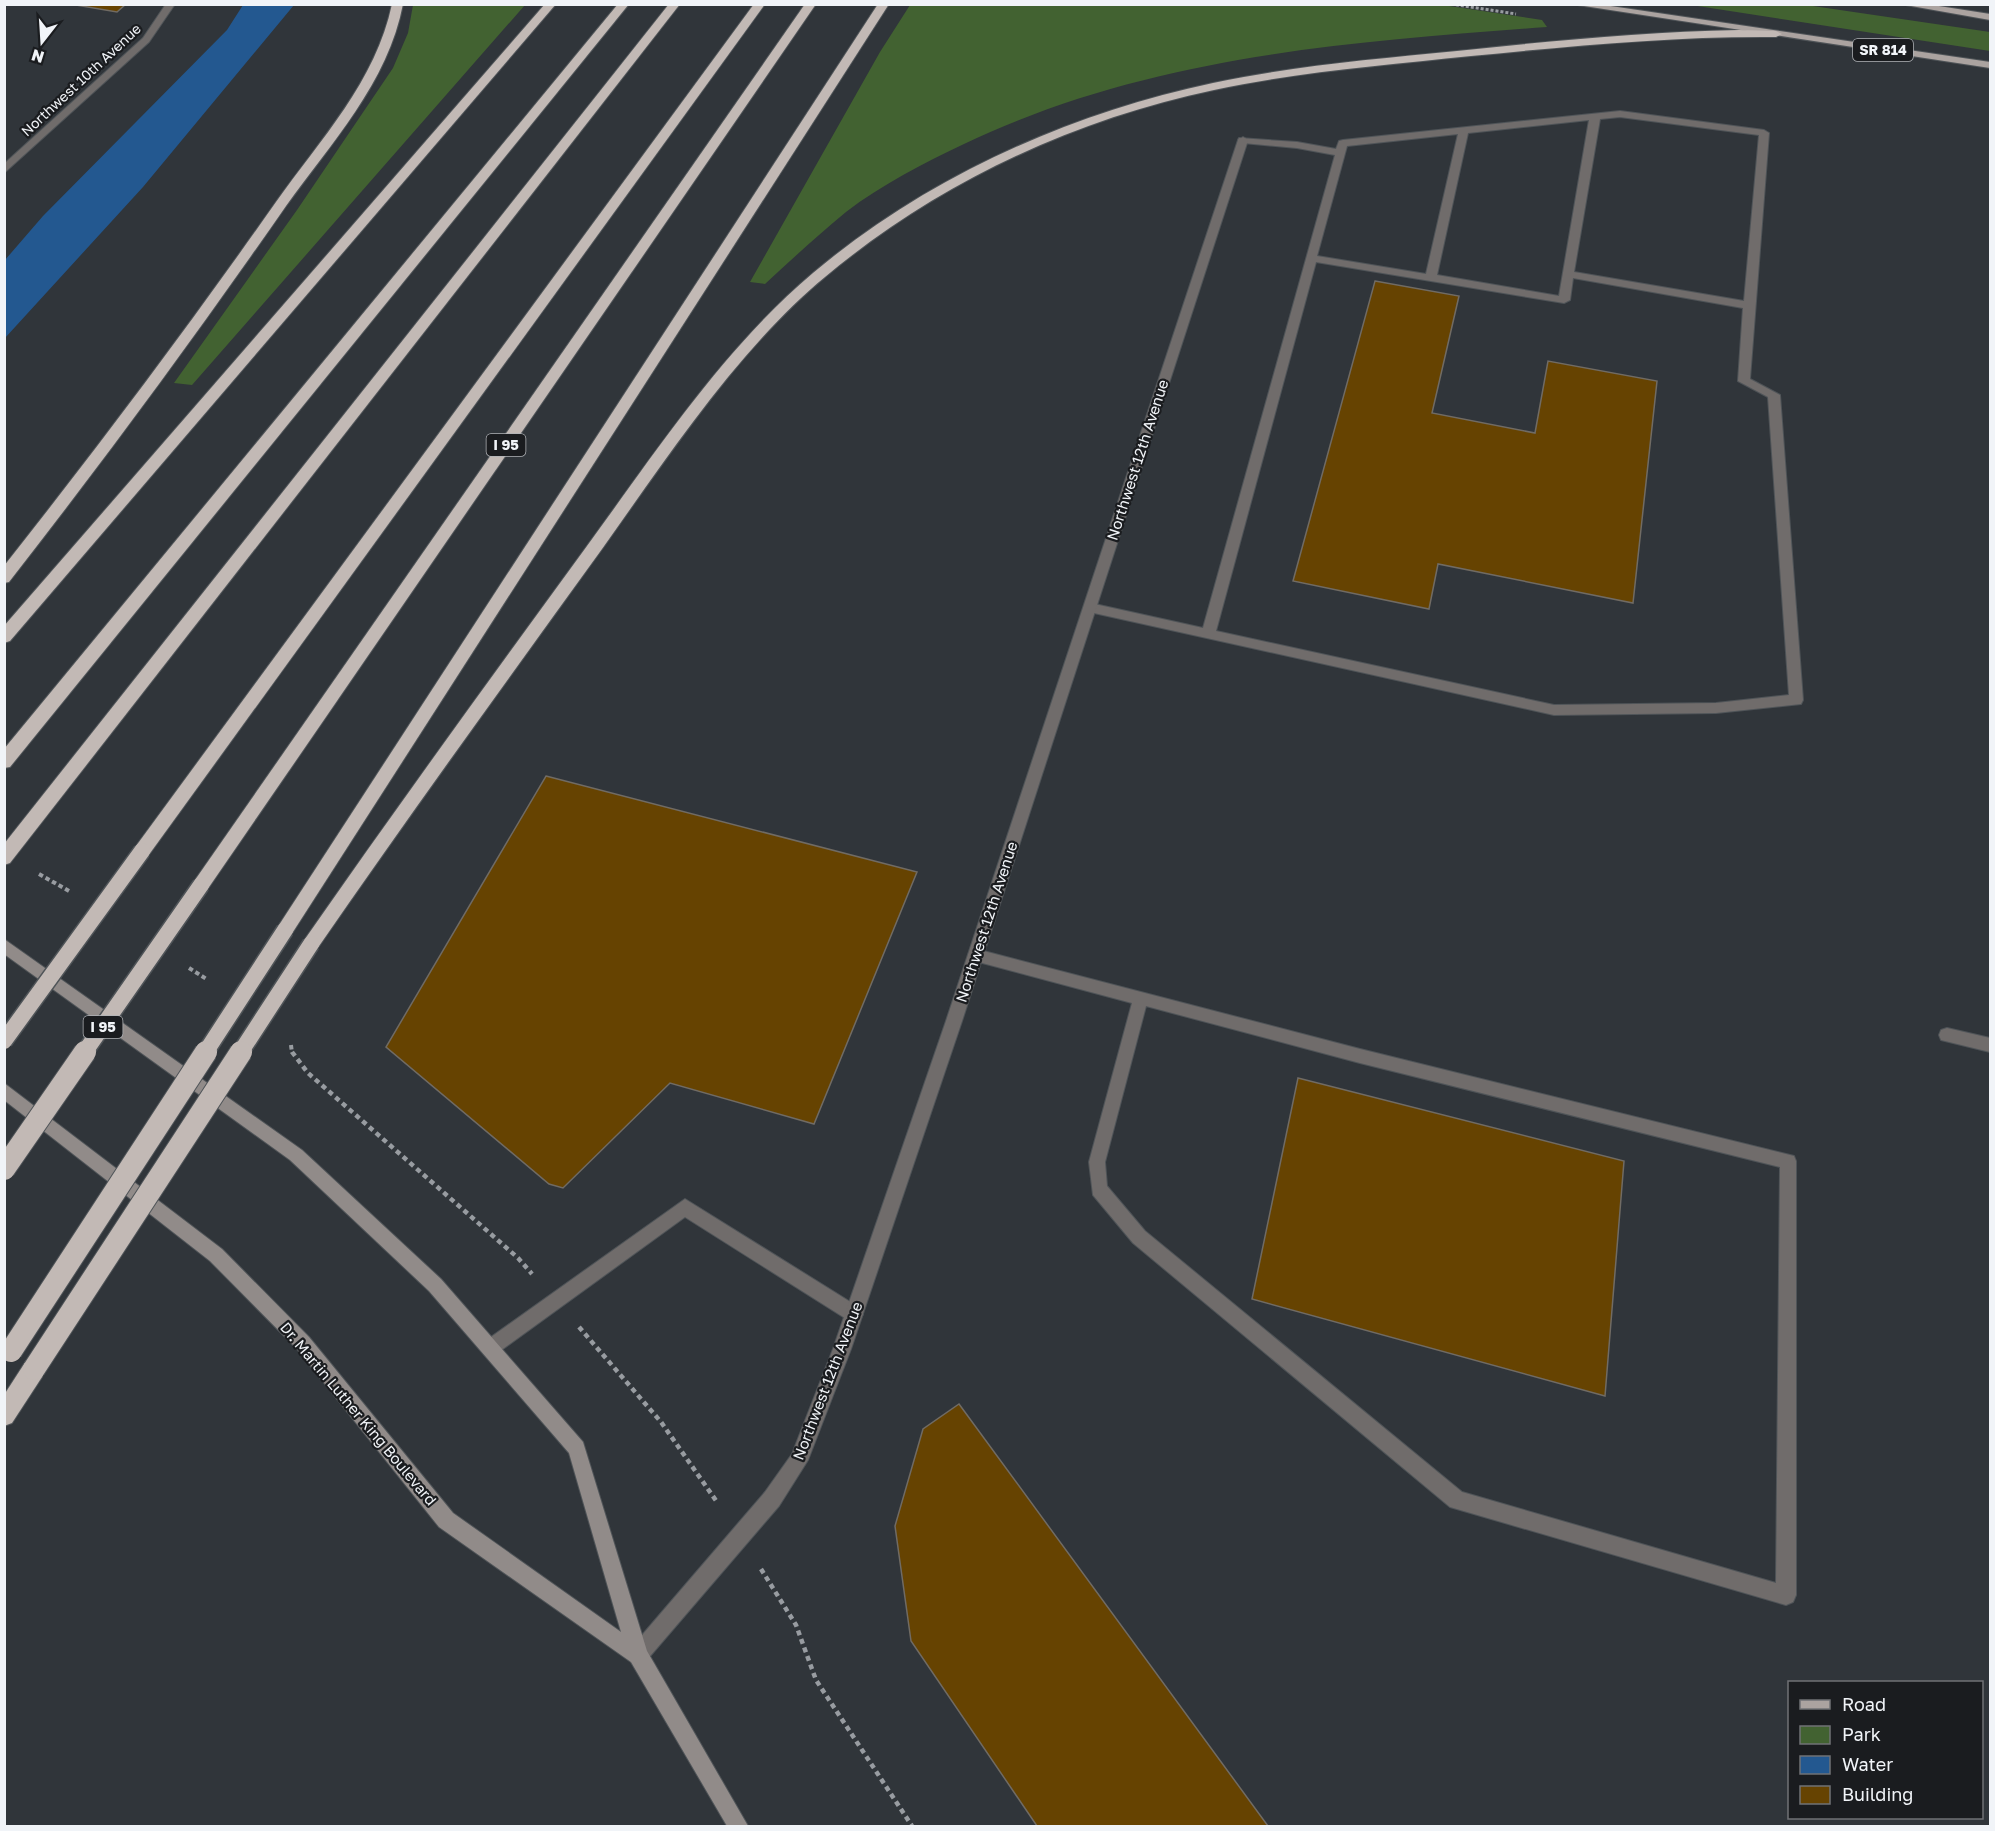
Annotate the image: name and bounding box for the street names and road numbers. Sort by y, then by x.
street label: Northwest 10th Avenue [18,20,144,140]
road number: SR 814 [1853,39,1913,61]
street label: Northwest 12th Avenue [1103,377,1172,542]
road number: I 95 [486,434,526,456]
street label: Northwest 12th Avenue [952,839,1021,1004]
road number: I 95 [84,1016,122,1038]
street label: Northwest 12th Avenue [789,1299,866,1462]
street label: Dr. Martin Luther King Boulevard [277,1318,441,1508]

